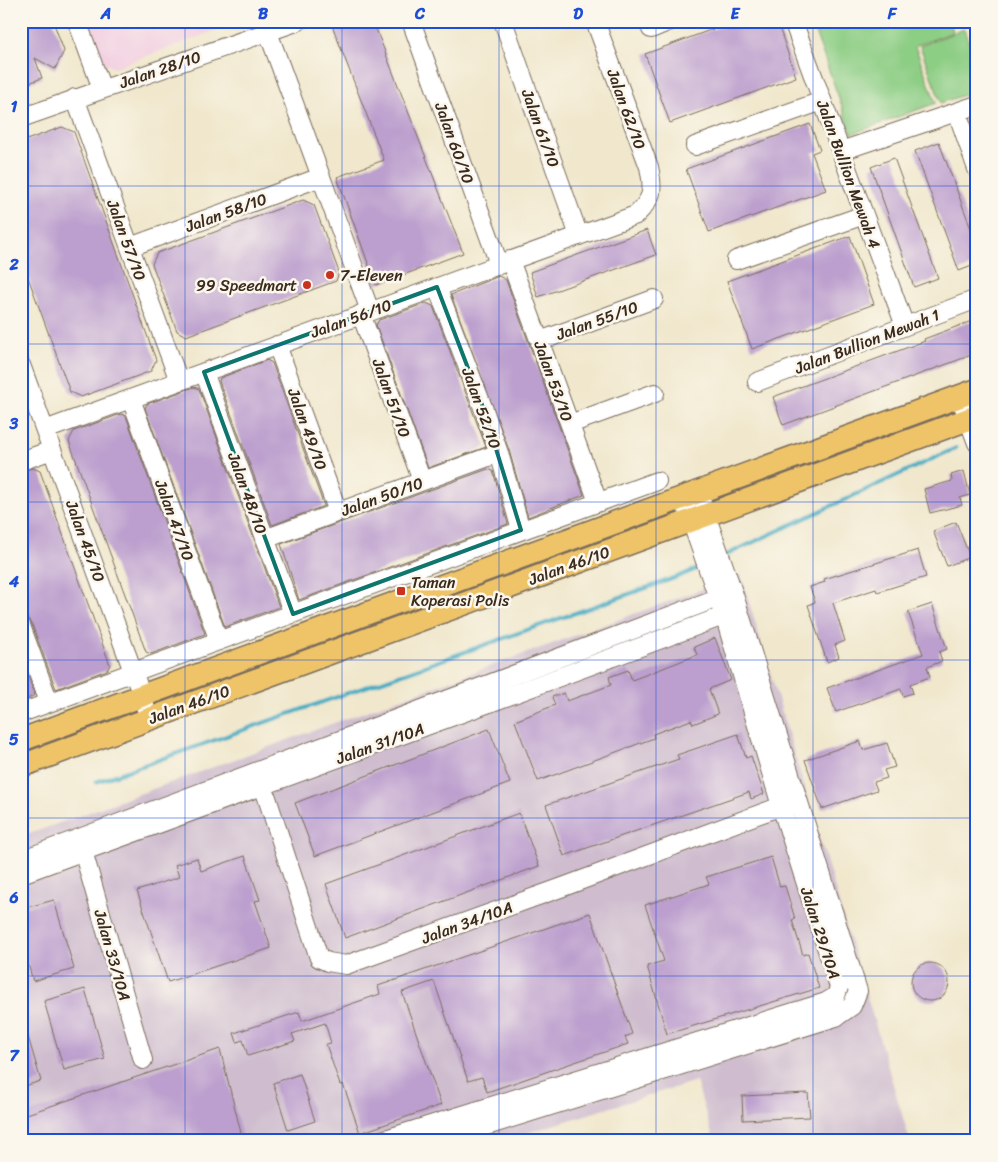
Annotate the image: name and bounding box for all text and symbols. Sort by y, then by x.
text: A [100,0,111,28]
text: B [258,0,269,28]
text: C [414,0,426,28]
text: D [573,0,583,28]
text: E [731,0,741,28]
text: F [887,0,898,28]
street label: Jalan 28/10 [114,42,205,97]
street label: Jalan 62/10 [598,64,655,154]
street label: Jalan 61/10 [513,84,568,172]
text: 1 [11,92,18,121]
street label: Jalan Bullion Mewah 4 [808,95,889,253]
street label: Jalan 60/10 [426,97,483,188]
street label: Jalan 58/10 [180,184,271,241]
street label: Jalan 57/10 [98,194,155,285]
text: 2 [8,250,19,279]
place label: 7-Eleven [340,261,403,290]
marker: 7-Eleven [324,269,336,281]
place label: 99 Speedmart [196,271,297,300]
marker: 99 Speedmart [301,279,313,291]
street label: Jalan 56/10 [305,290,396,347]
street label: Jalan 55/10 [551,292,642,349]
street label: Jalan Bullion Mewah 1 [789,300,944,383]
street label: Jalan 53/10 [525,336,582,426]
street label: Jalan 51/10 [363,354,419,442]
street label: Jalan 52/10 [453,362,510,453]
street label: Jalan 49/10 [279,383,336,474]
text: 3 [9,409,19,438]
street label: Jalan 48/10 [219,447,276,538]
street label: Jalan 50/10 [336,468,427,525]
street label: Jalan 47/10 [146,474,203,565]
street label: Jalan 45/10 [57,495,114,586]
street label: Jalan 46/10 [523,537,614,594]
text: 4 [8,567,19,596]
place label: Taman Koperasi Polis [411,568,510,615]
marker: Taman Koperasi Polis [395,585,407,597]
street label: Jalan 46/10 [143,676,234,733]
street label: Jalan 31/10A [331,714,428,773]
text: 5 [9,725,19,754]
street label: Jalan 29/10A [792,882,849,983]
text: 6 [8,883,19,912]
street label: Jalan 34/10A [417,893,517,953]
street label: Jalan 33/10A [85,905,139,1004]
text: 7 [9,1041,20,1070]

